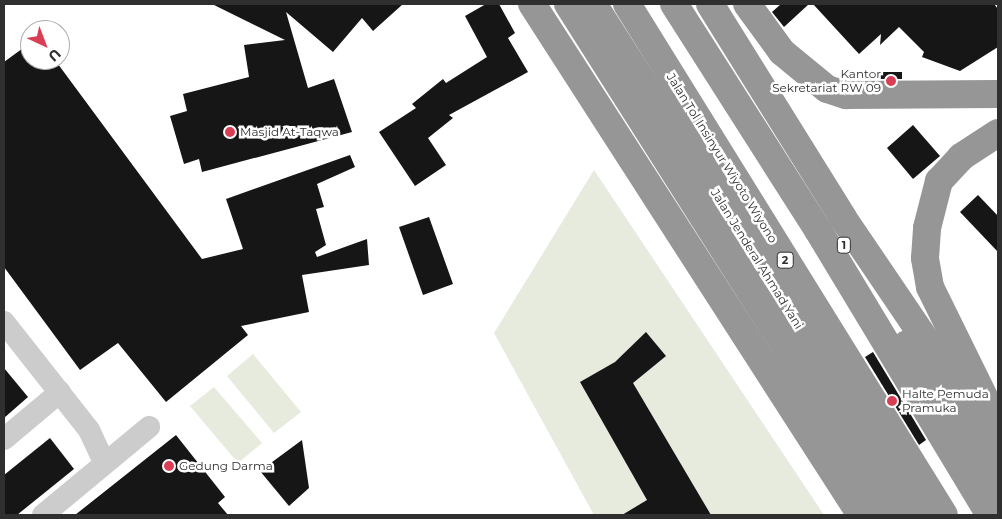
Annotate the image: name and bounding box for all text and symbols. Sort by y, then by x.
north arrow [20,20,70,70]
text: U [44,45,65,66]
place label: Kantor Sekretariat RW 09 [772,67,881,95]
street label: Jalan Tol Insinyur Wiyoto Wiyono [664,71,780,245]
marker: Kantor Sekretariat RW 09 [885,75,897,87]
place label: Masjid At-Taqwa [240,125,339,139]
marker: Masjid At-Taqwa [224,126,236,138]
street label: Jalan Jenderal Ahmad Yani [708,186,806,332]
road number: 1 [836,236,852,254]
road number: 2 [776,252,794,268]
place label: Halte Pemuda Pramuka [902,387,989,415]
marker: Halte Pemuda Pramuka [886,395,898,407]
place label: Gedung Darma [179,459,273,473]
marker: Gedung Darma [163,460,175,472]

